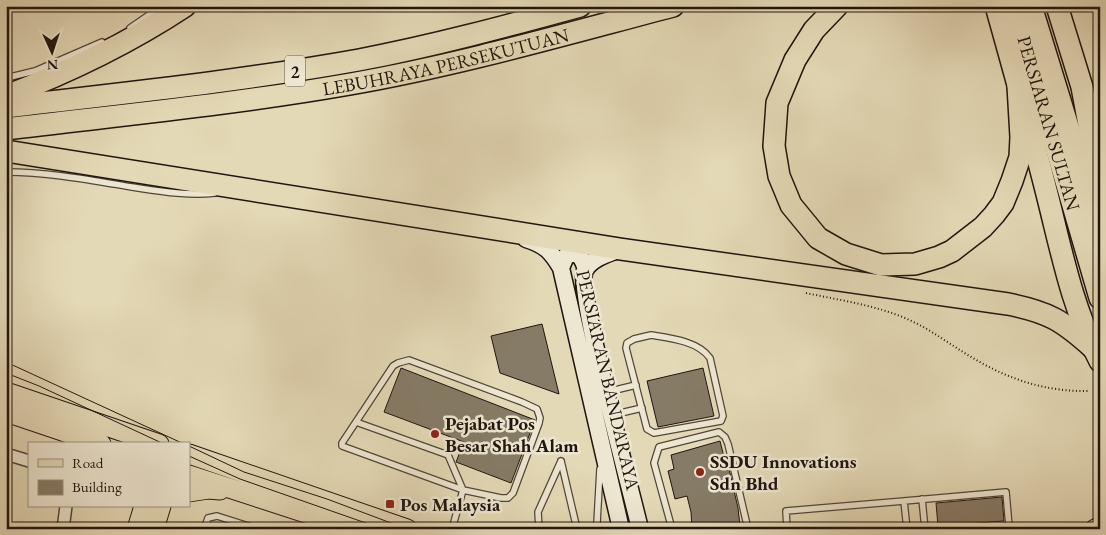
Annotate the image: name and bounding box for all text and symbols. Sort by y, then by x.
street label: LEBUHRAYA PERSEKUTUAN [320,22,571,101]
north arrow [28,28,78,78]
street label: PERSIARAN SULTAN [1012,33,1086,213]
text: N [46,56,59,74]
road number: 2 [285,56,305,86]
street label: PERSIARAN BANDARAYA [571,268,646,493]
place label: Pejabat Pos Besar Shah Alam [445,411,579,458]
marker: Pejabat Pos Besar Shah Alam [429,428,441,440]
legend [28,442,190,508]
place label: SSDU Innovations Sdn Bhd [710,449,857,496]
text: Road [72,453,104,472]
marker: SSDU Innovations Sdn Bhd [694,466,706,478]
text: Building [72,477,122,496]
place label: Pos Malaysia [400,492,501,517]
marker: Pos Malaysia [384,498,396,510]

